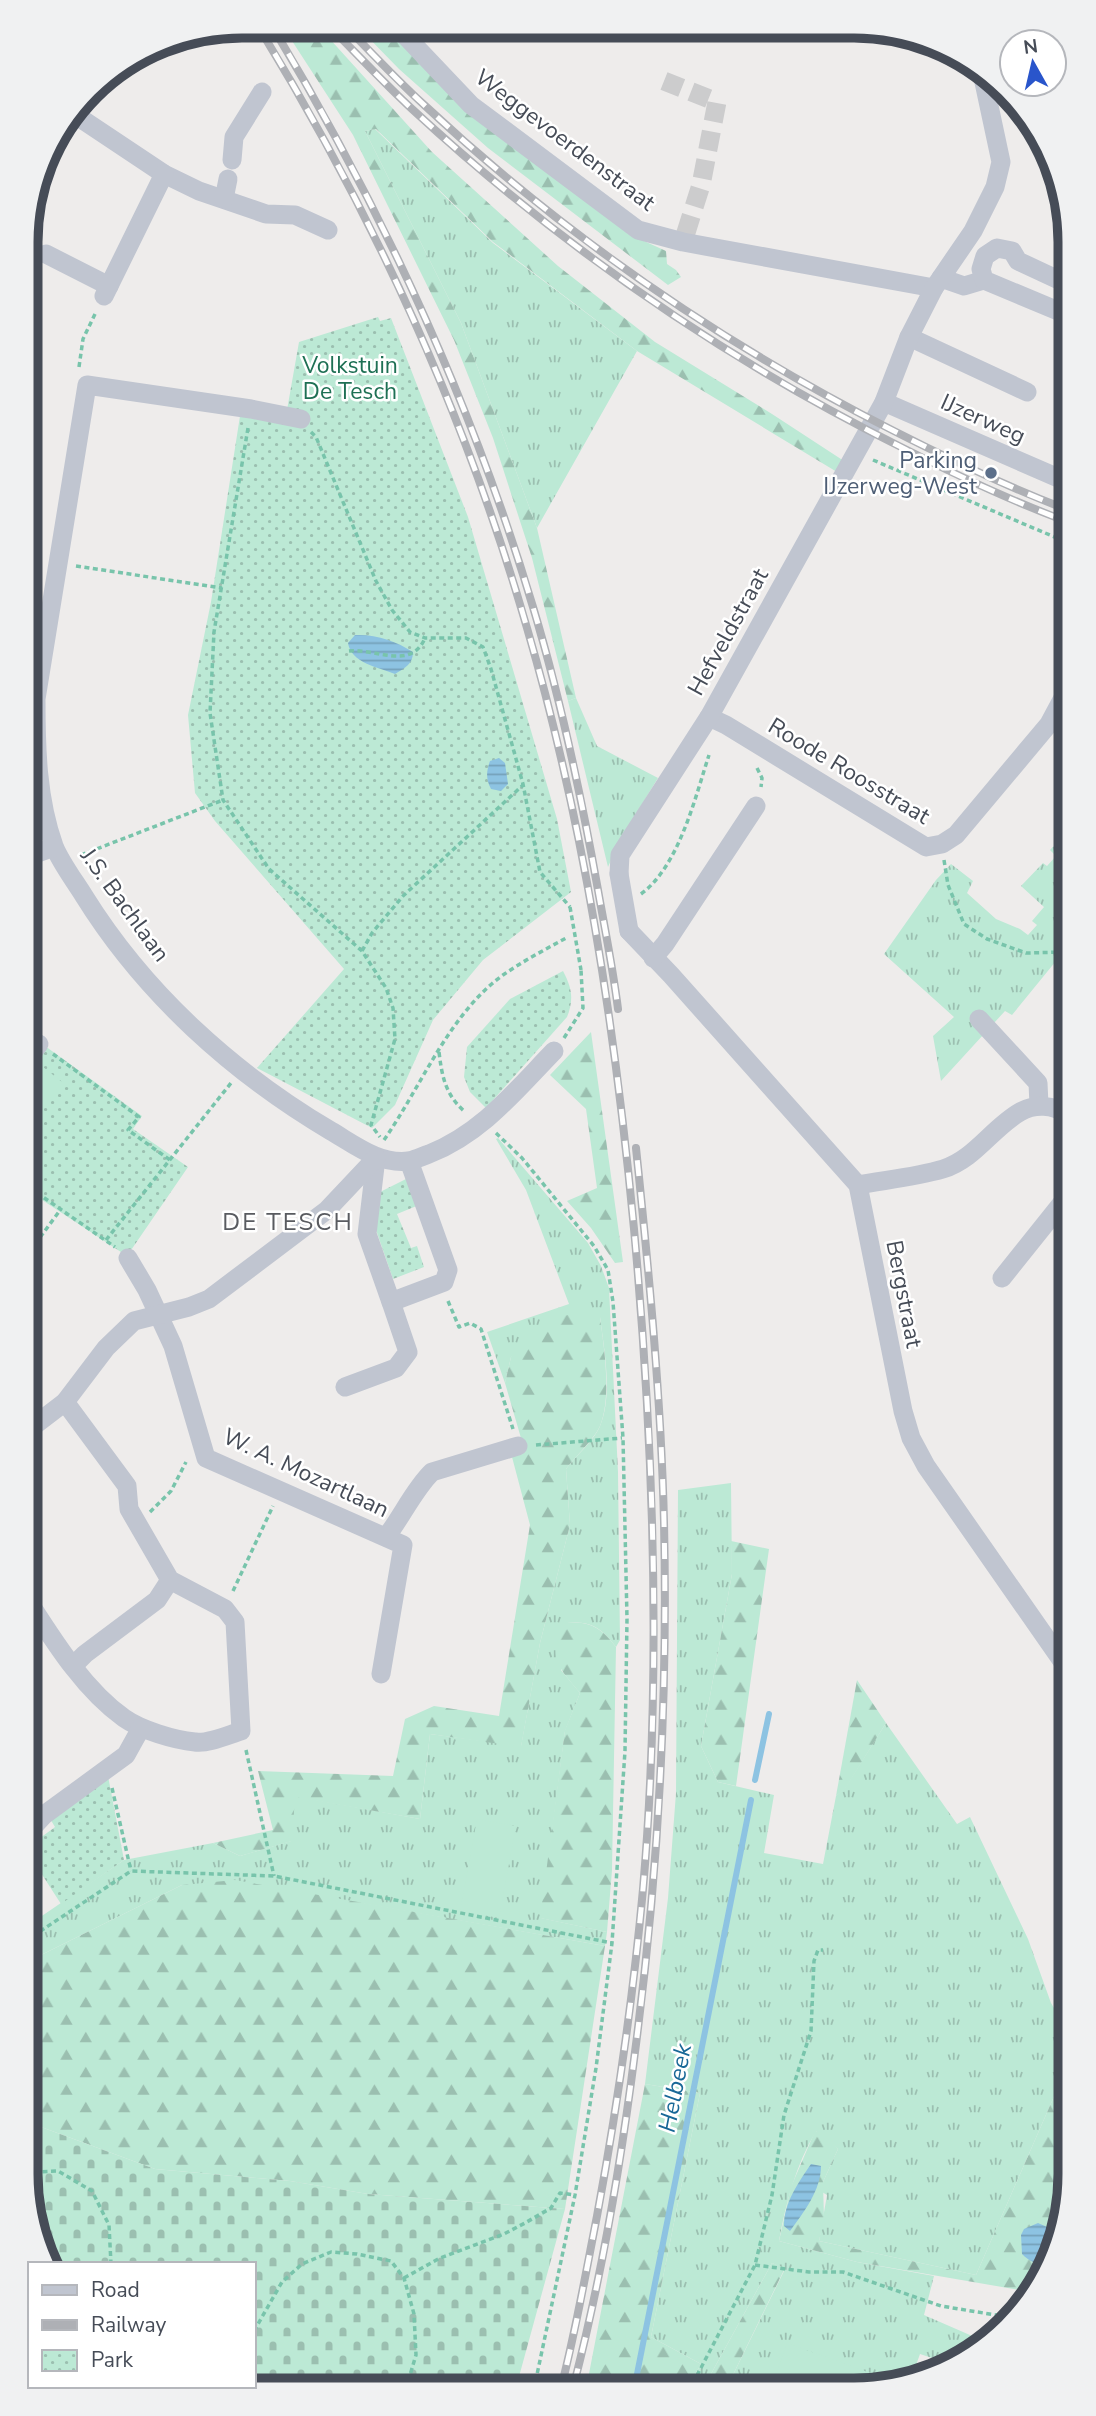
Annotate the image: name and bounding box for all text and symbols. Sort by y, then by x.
north arrow [998,28,1068,98]
text: N [1022,33,1040,61]
street label: Weggevoerdenstraat [469,62,662,219]
park label: Volkstuin De Tesch [301,350,398,407]
street label: IJzerweg [936,387,1030,451]
place label: Parking IJzerweg-West [823,445,978,502]
marker: Parking IJzerweg-West [983,465,999,481]
street label: Hefveldstraat [680,562,776,701]
street label: Roode Roosstraat [762,710,936,832]
street label: J.S. Bachlaan [73,841,177,968]
district label: DE TESCH [222,1206,354,1238]
street label: Bergstraat [878,1238,930,1351]
street label: W. A. Mozartlaan [218,1421,394,1525]
water label: Helbeek [651,2040,699,2135]
legend [28,2262,256,2388]
text: Road [91,2276,140,2304]
text: Railway [91,2311,166,2339]
text: Park [91,2346,133,2374]

